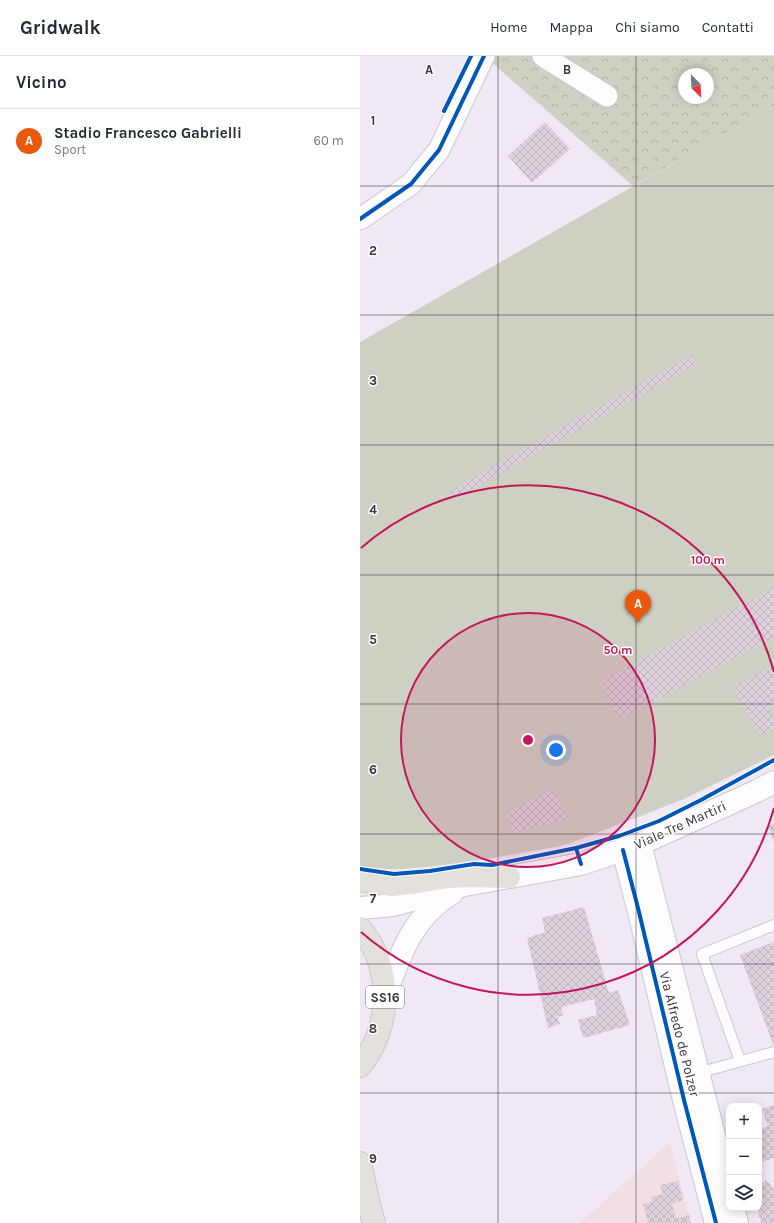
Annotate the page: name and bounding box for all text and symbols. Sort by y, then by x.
text: Gridwalk [20,17,101,39]
text: Home [490,19,527,36]
text: Mappa [549,19,593,36]
text: Chi siamo [615,19,680,36]
text: Contatti [702,19,754,36]
text: A [425,62,433,77]
text: B [563,62,571,77]
north arrow [678,68,714,104]
text: Vicino [16,72,67,92]
text: 1 [371,113,375,128]
text: Stadio Francesco Gabrielli [54,124,242,142]
text: A [25,133,33,148]
text: 60 m [314,133,344,148]
text: Sport [54,142,86,157]
text: 2 [369,243,377,258]
text: 3 [369,373,377,388]
text: 4 [369,502,377,517]
text: 100 m [691,553,725,567]
pin: A [625,590,651,623]
text: 5 [369,632,377,647]
text: 50 m [604,643,633,657]
centre of rings [521,733,535,747]
your location [546,740,566,760]
text: 6 [369,762,377,777]
street label: Viale Tre Martiri [632,798,729,853]
text: 7 [370,891,377,906]
street label: Via Alfredo de Polzer [656,970,704,1099]
road number: SS16 [366,986,404,1008]
text: 8 [369,1021,377,1036]
map controls [726,1103,762,1211]
button: + [726,1103,762,1139]
button: − [726,1139,762,1175]
text: 9 [369,1151,377,1166]
button: layers [726,1175,762,1211]

